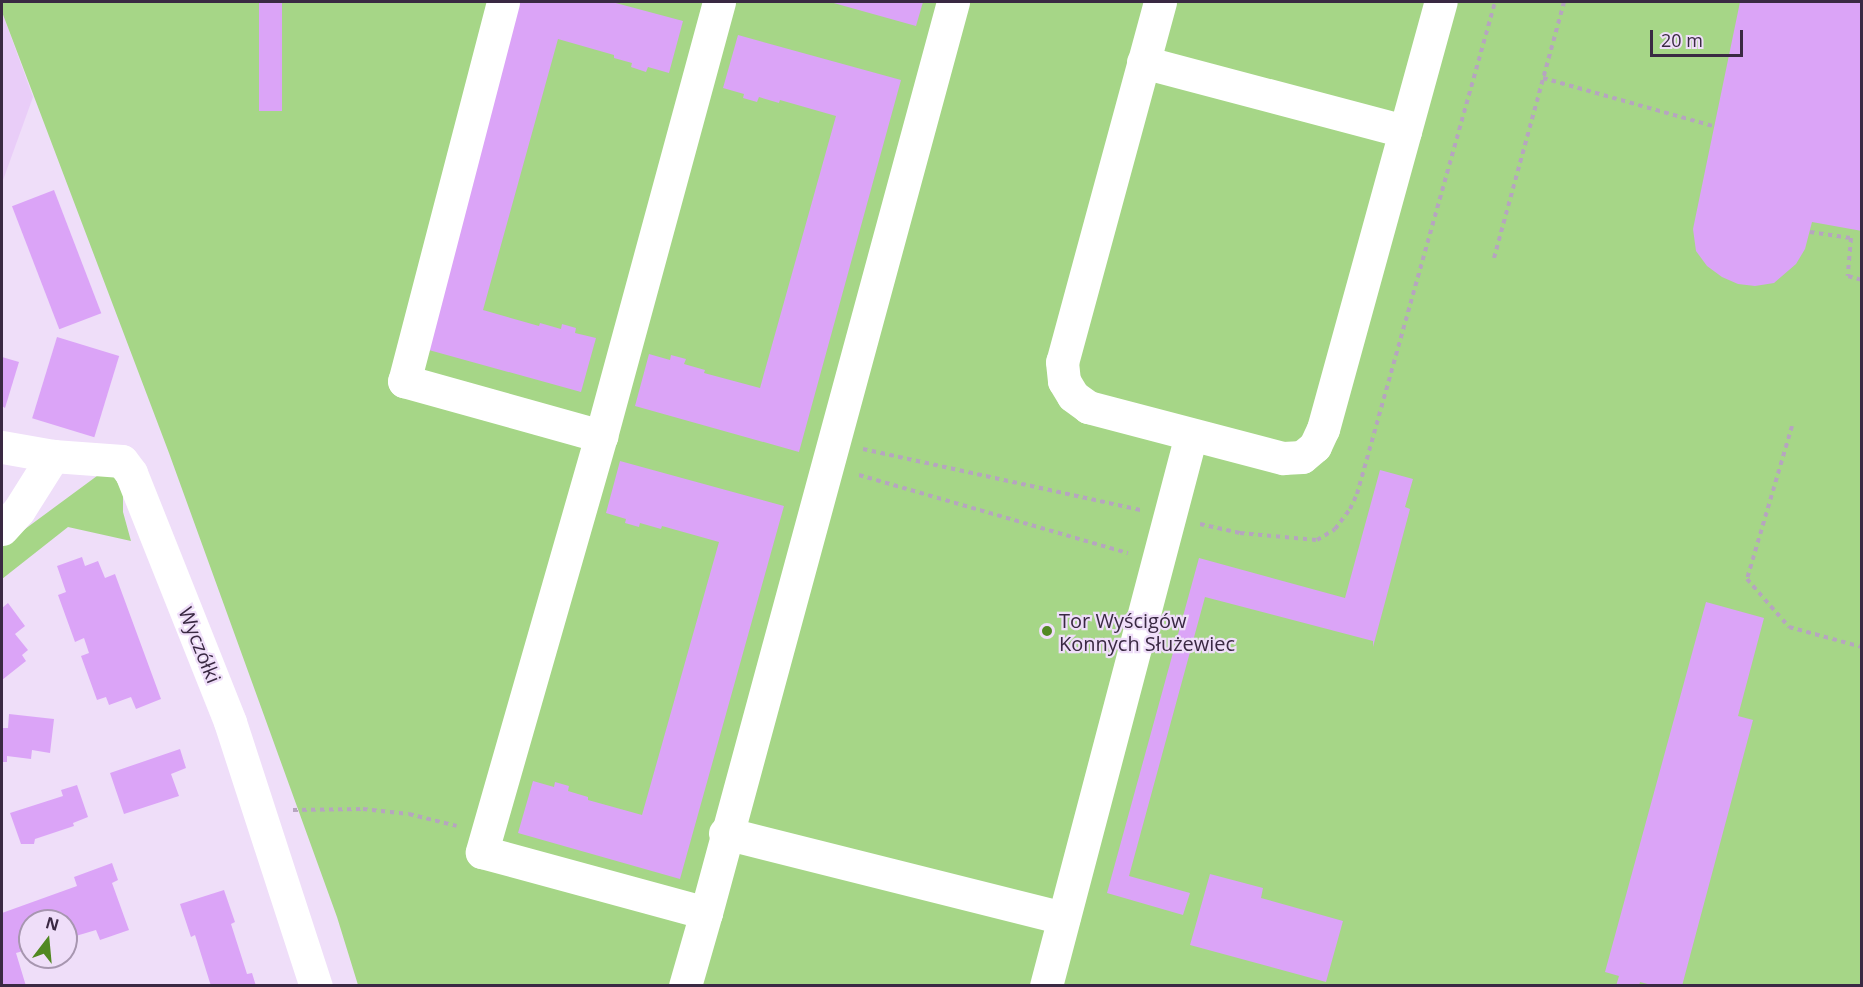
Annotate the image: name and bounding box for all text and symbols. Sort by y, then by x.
scale bar [1653,18,1746,56]
text: 20 m [1661,28,1703,52]
street label: Wyczółki [174,603,226,687]
place label: Tor Wyścigów Konnych Służewiec [1059,608,1235,655]
marker: Tor Wyścigów Konnych Służewiec [1040,624,1054,638]
north arrow [18,909,78,969]
text: N [43,911,62,936]

